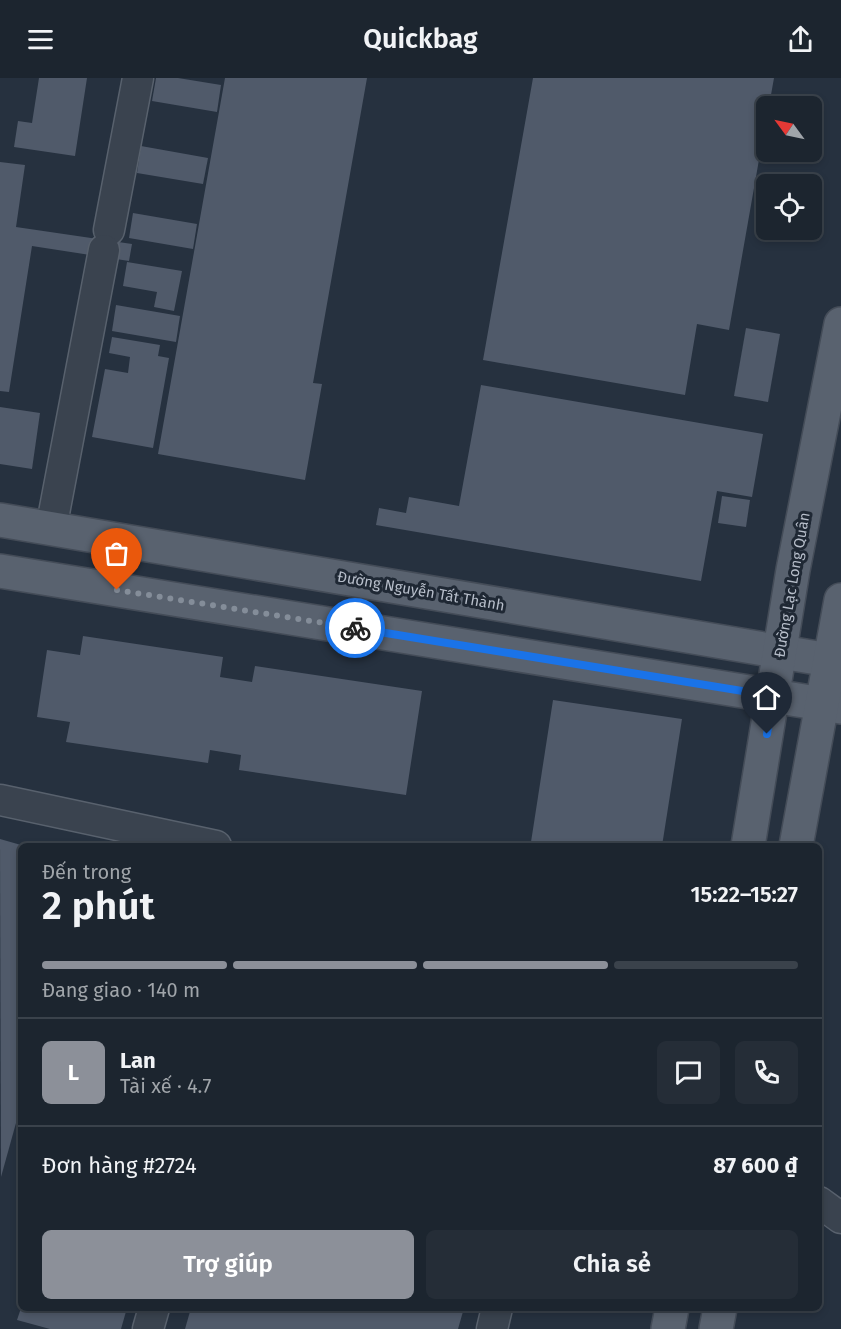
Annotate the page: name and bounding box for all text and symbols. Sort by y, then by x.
icon: menu [24,23,57,56]
text: Quickbag [363,23,478,55]
icon: share [784,23,817,56]
north arrow [756,96,822,162]
map controls [756,96,822,240]
button: locate [756,174,822,240]
street label: Đường Lạc Long Quân [770,511,814,659]
pin [91,528,142,590]
icon: bag [100,537,133,570]
street label: Đường Nguyễn Tất Thành [336,567,506,615]
courier [325,598,385,658]
icon: bike [339,612,372,645]
pin [741,672,792,734]
icon: home [750,681,783,714]
text: Đến trong [42,860,131,884]
text: 15:22–15:27 [691,881,798,908]
text: 2 phút [42,883,155,929]
text: Đang giao · 140 m [42,978,200,1002]
button: chat [657,1041,720,1104]
button: phone [735,1041,798,1104]
text: Lan [120,1047,156,1074]
text: L [68,1059,79,1086]
text: Tài xế · 4.7 [120,1074,211,1098]
text: Đơn hàng #2724 [42,1152,197,1179]
text: 87 600 ₫ [713,1152,798,1179]
button: Trợ giúp [42,1230,414,1299]
button: Chia sẻ [426,1230,798,1299]

